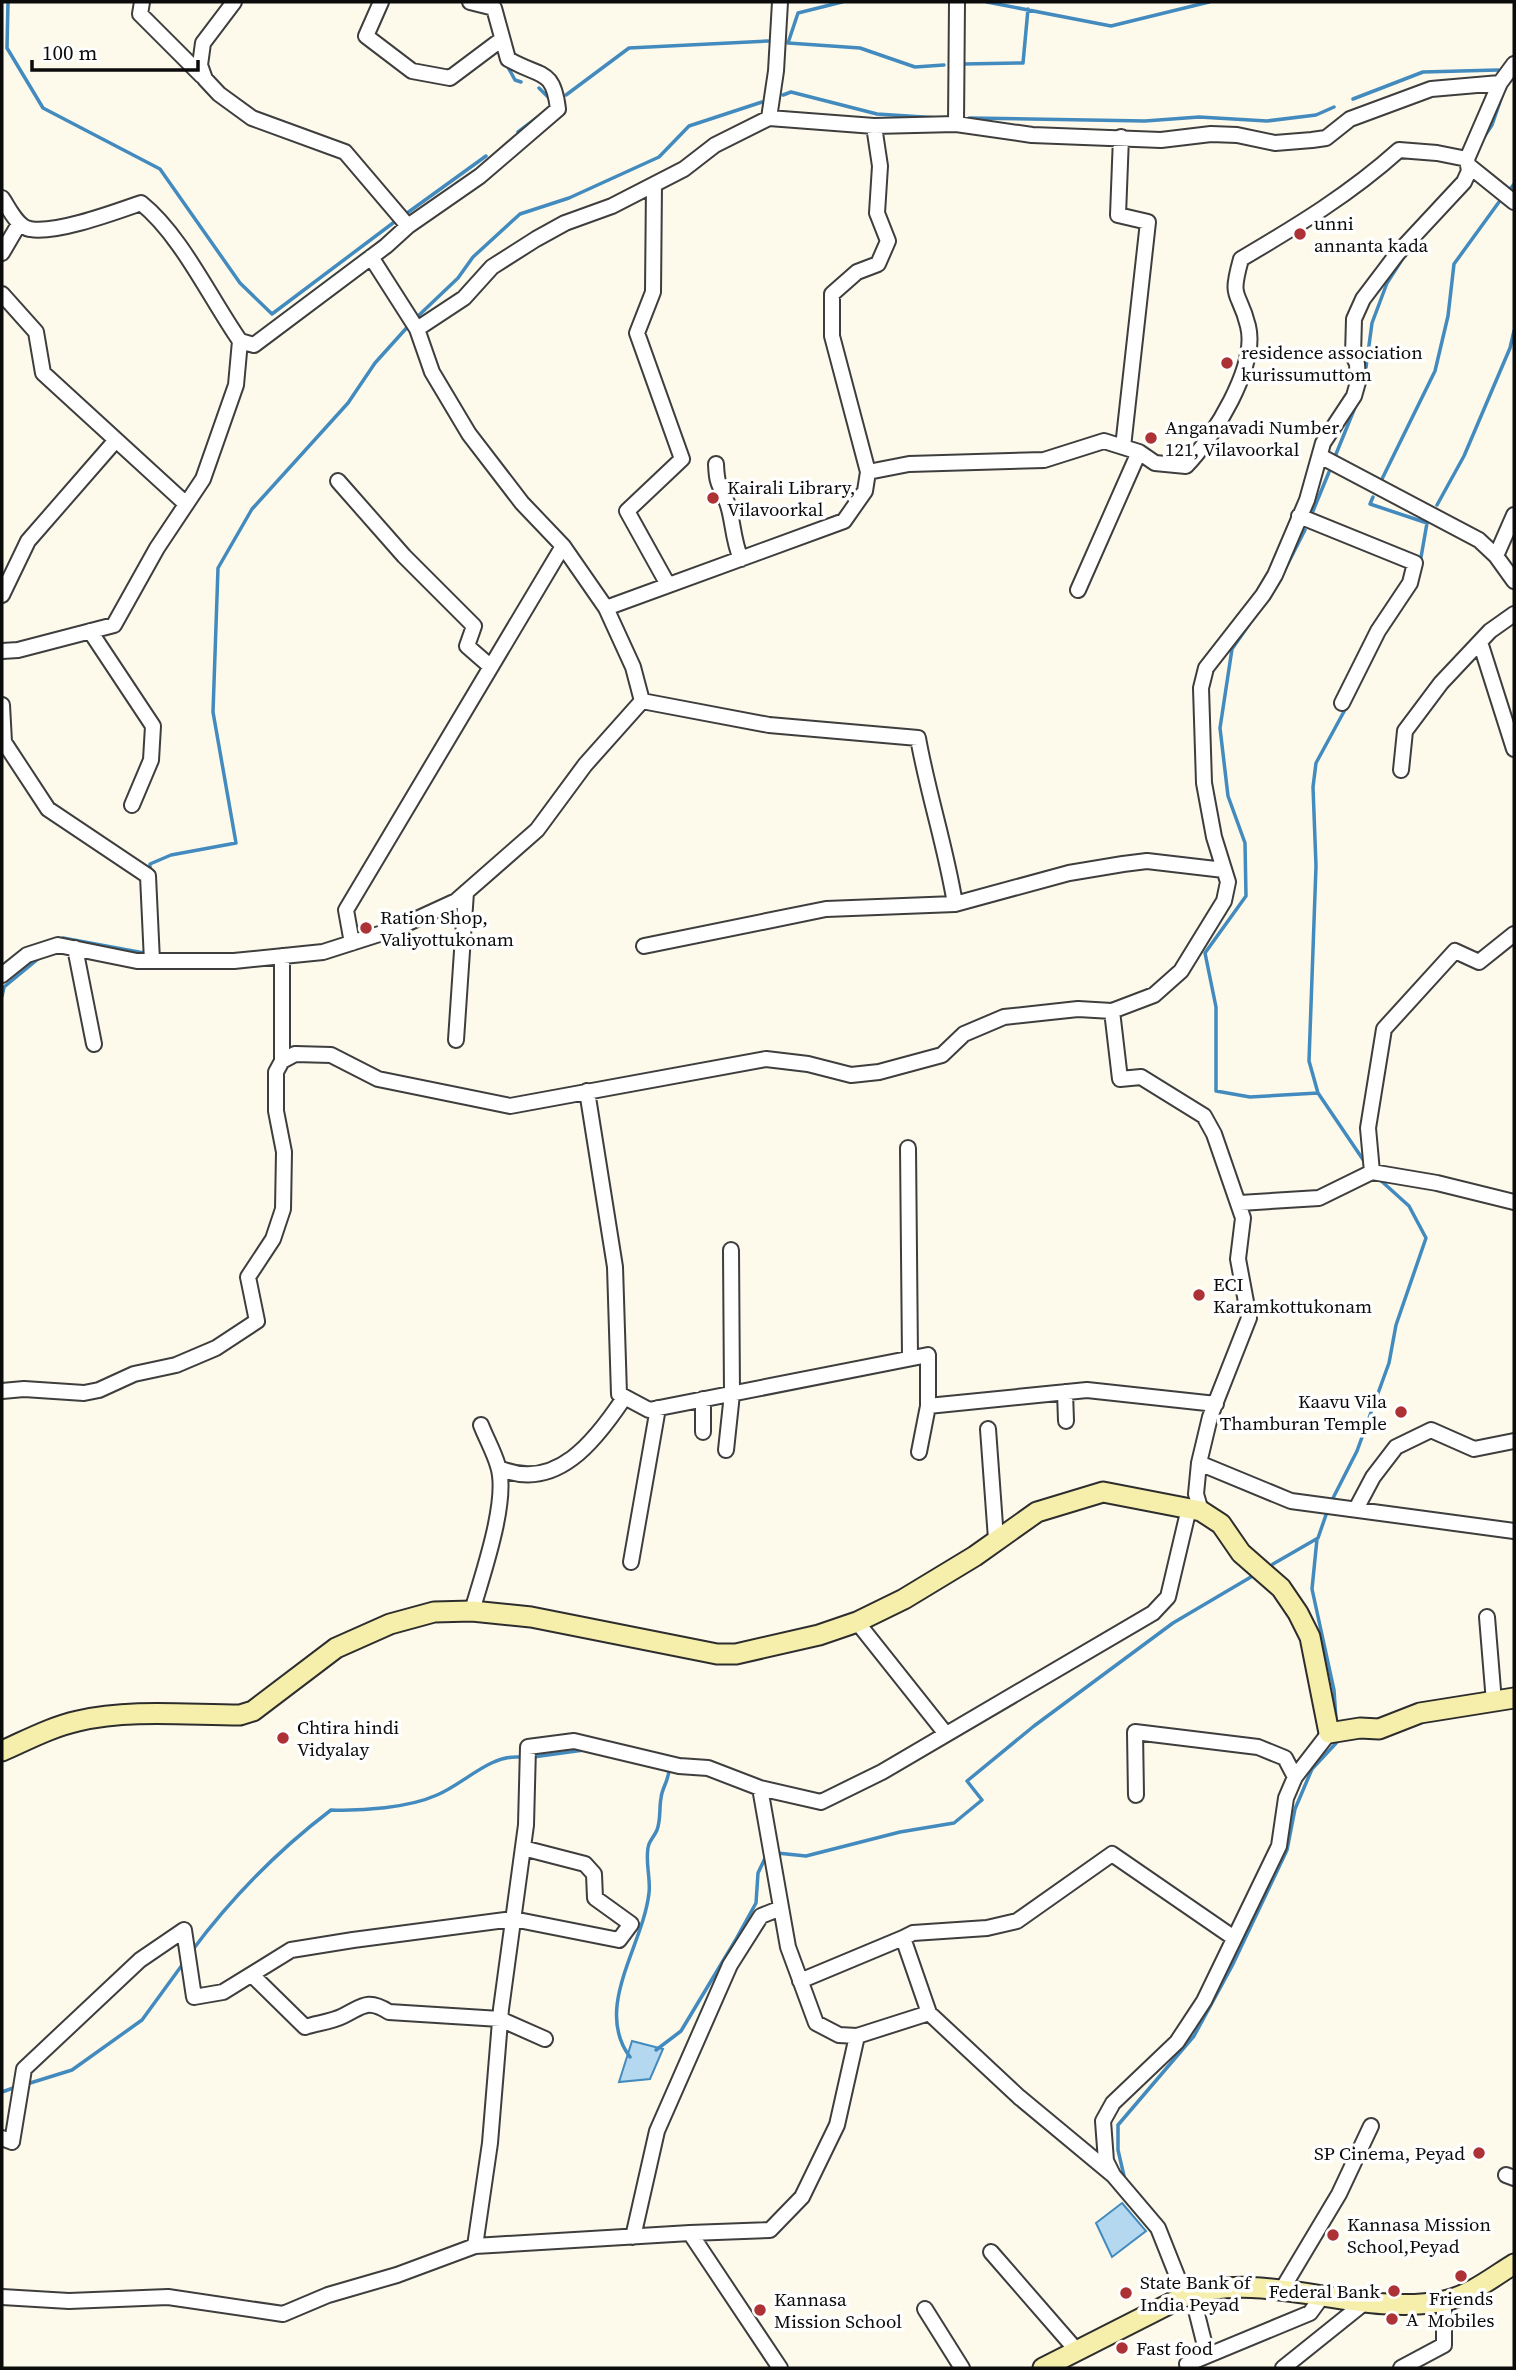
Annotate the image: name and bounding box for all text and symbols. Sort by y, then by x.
scale bar [32,28,198,72]
text: 100 m [42,38,97,67]
place label: unni annanta kada [1314,210,1429,258]
marker: unni annanta kada [1292,226,1308,242]
place label: residence association kurissumuttom [1241,339,1423,387]
marker: residence association kurissumuttom [1219,355,1235,371]
place label: Anganavadi Number 121, Vilavoorkal [1165,414,1339,462]
marker: Anganavadi Number 121, Vilavoorkal [1143,430,1159,446]
place label: Kairali Library, Vilavoorkal [727,474,855,522]
marker: Kairali Library, Vilavoorkal [705,490,721,506]
place label: Ration Shop, Valiyottukonam [380,904,514,952]
marker: Ration Shop, Valiyottukonam [358,920,374,936]
place label: ECI Karamkottukonam [1213,1271,1372,1319]
marker: ECI Karamkottukonam [1191,1287,1207,1303]
place label: Kaavu Vila Thamburan Temple [1220,1388,1387,1436]
marker: Kaavu Vila Thamburan Temple [1393,1404,1409,1420]
place label: Chtira hindi Vidyalay [297,1714,399,1762]
marker: Chtira hindi Vidyalay [275,1730,291,1746]
place label: SP Cinema, Peyad [1314,2140,1465,2166]
marker: SP Cinema, Peyad [1471,2145,1487,2161]
place label: Kannasa Mission School,Peyad [1347,2211,1491,2259]
marker: Kannasa Mission School,Peyad [1325,2227,1341,2243]
marker: Friends Mobiles [1453,2268,1469,2284]
place label: State Bank of India Peyad [1140,2269,1253,2317]
place label: Federal Bank [1269,2278,1381,2304]
marker: Federal Bank [1386,2283,1402,2299]
marker: State Bank of India Peyad [1118,2285,1134,2301]
place label: Friends Mobiles [1427,2285,1495,2333]
place label: Kannasa Mission School [774,2286,902,2334]
marker: Kannasa Mission School [752,2302,768,2318]
place label: A [1406,2306,1419,2332]
marker: A [1384,2311,1400,2327]
place label: Fast food [1136,2335,1213,2361]
marker: Fast food [1114,2340,1130,2356]

